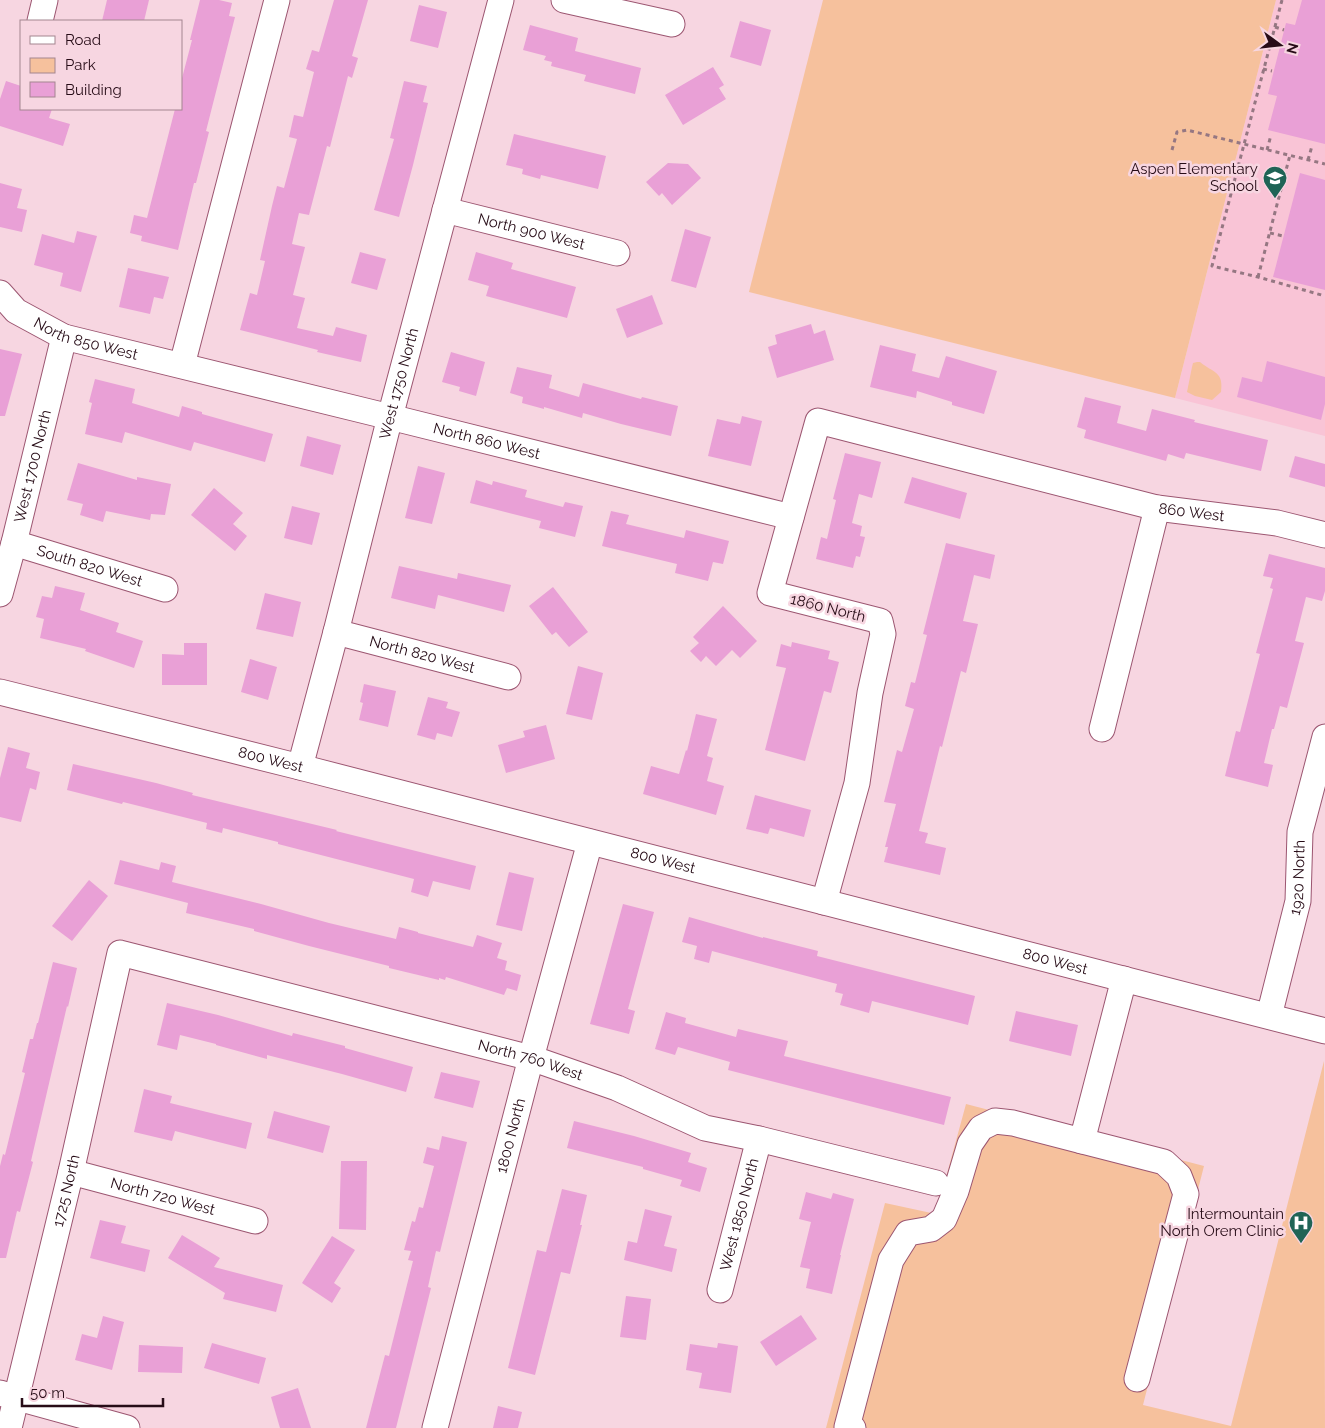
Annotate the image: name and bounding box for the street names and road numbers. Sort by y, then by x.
street label: North 900 West [476,210,587,254]
street label: North 850 West [31,313,140,364]
street label: West 1750 North [376,326,422,441]
street label: West 1700 North [10,408,55,524]
street label: North 860 West [431,419,542,463]
street label: 860 West [1157,499,1225,525]
street label: South 820 West [35,541,145,591]
street label: 1860 North [789,590,867,626]
street label: North 820 West [367,632,477,677]
street label: 800 West [236,743,305,776]
street label: 1920 North [1286,840,1309,917]
street label: 800 West [629,843,697,877]
street label: 800 West [1021,944,1090,978]
street label: North 760 West [476,1036,585,1084]
street label: 1800 North [492,1096,529,1175]
street label: 1725 North [49,1153,84,1229]
street label: West 1850 North [716,1156,763,1273]
street label: North 720 West [109,1174,217,1219]

